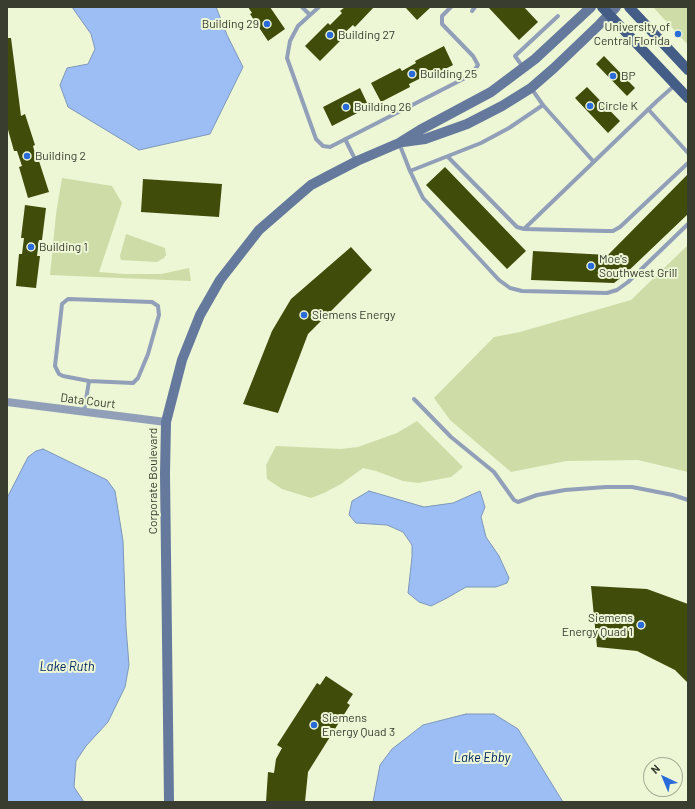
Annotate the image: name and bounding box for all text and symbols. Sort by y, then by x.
place label: Building 29 [202,17,259,31]
marker: Building 29 [262,19,272,29]
place label: University of Central Florida [594,20,670,48]
place label: Building 27 [338,28,395,42]
marker: University of Central Florida [673,29,683,39]
marker: Building 27 [325,30,335,40]
place label: Building 25 [420,67,477,81]
marker: Building 25 [407,69,417,79]
place label: BP [621,69,636,83]
marker: BP [608,71,618,81]
place label: Circle K [598,99,638,113]
place label: Building 26 [354,100,411,114]
marker: Circle K [585,101,595,111]
marker: Building 26 [341,102,351,112]
place label: Building 2 [35,149,86,163]
marker: Building 2 [22,151,32,161]
place label: Building 1 [39,240,88,254]
marker: Building 1 [26,242,36,252]
place label: Moe's Southwest Grill [599,252,677,280]
marker: Moe's Southwest Grill [586,261,596,271]
place label: Siemens Energy [312,308,396,322]
marker: Siemens Energy [299,310,309,320]
street label: Data Court [60,390,116,412]
street label: Corporate Boulevard [146,428,160,534]
place label: Siemens Energy Quad 1 [562,611,633,639]
marker: Siemens Energy Quad 1 [636,620,646,630]
water label: Lake Ruth [39,659,95,675]
place label: Siemens Energy Quad 3 [322,711,395,739]
marker: Siemens Energy Quad 3 [309,720,319,730]
water label: Lake Ebby [454,750,510,766]
north arrow [643,757,683,797]
text: N [648,762,662,776]

